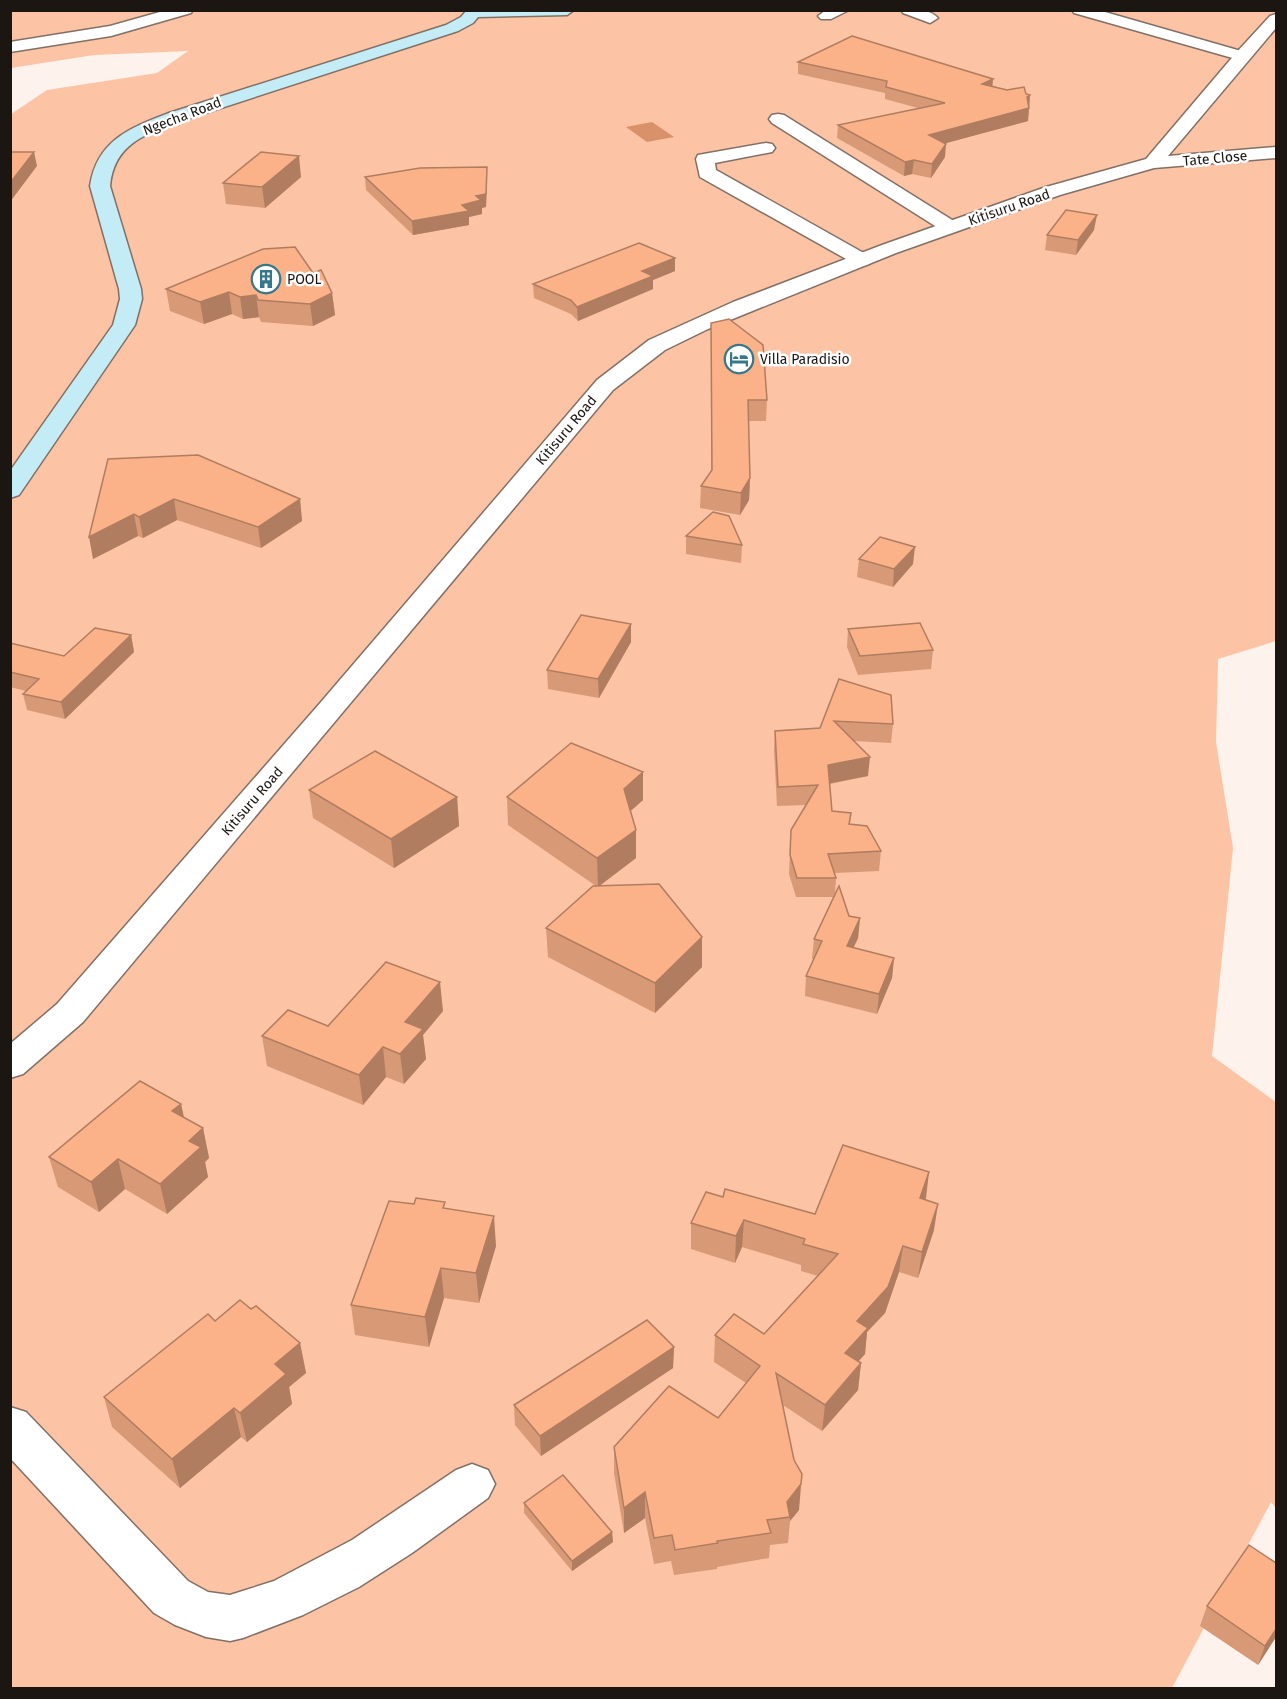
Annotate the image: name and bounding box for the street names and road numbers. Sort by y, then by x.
street label: Ngecha Road [140,94,224,139]
street label: Tate Close [1182,147,1248,170]
street label: Kitisuru Road [966,186,1052,229]
street label: Kitisuru Road [532,392,600,469]
street label: Kitisuru Road [218,764,287,839]

